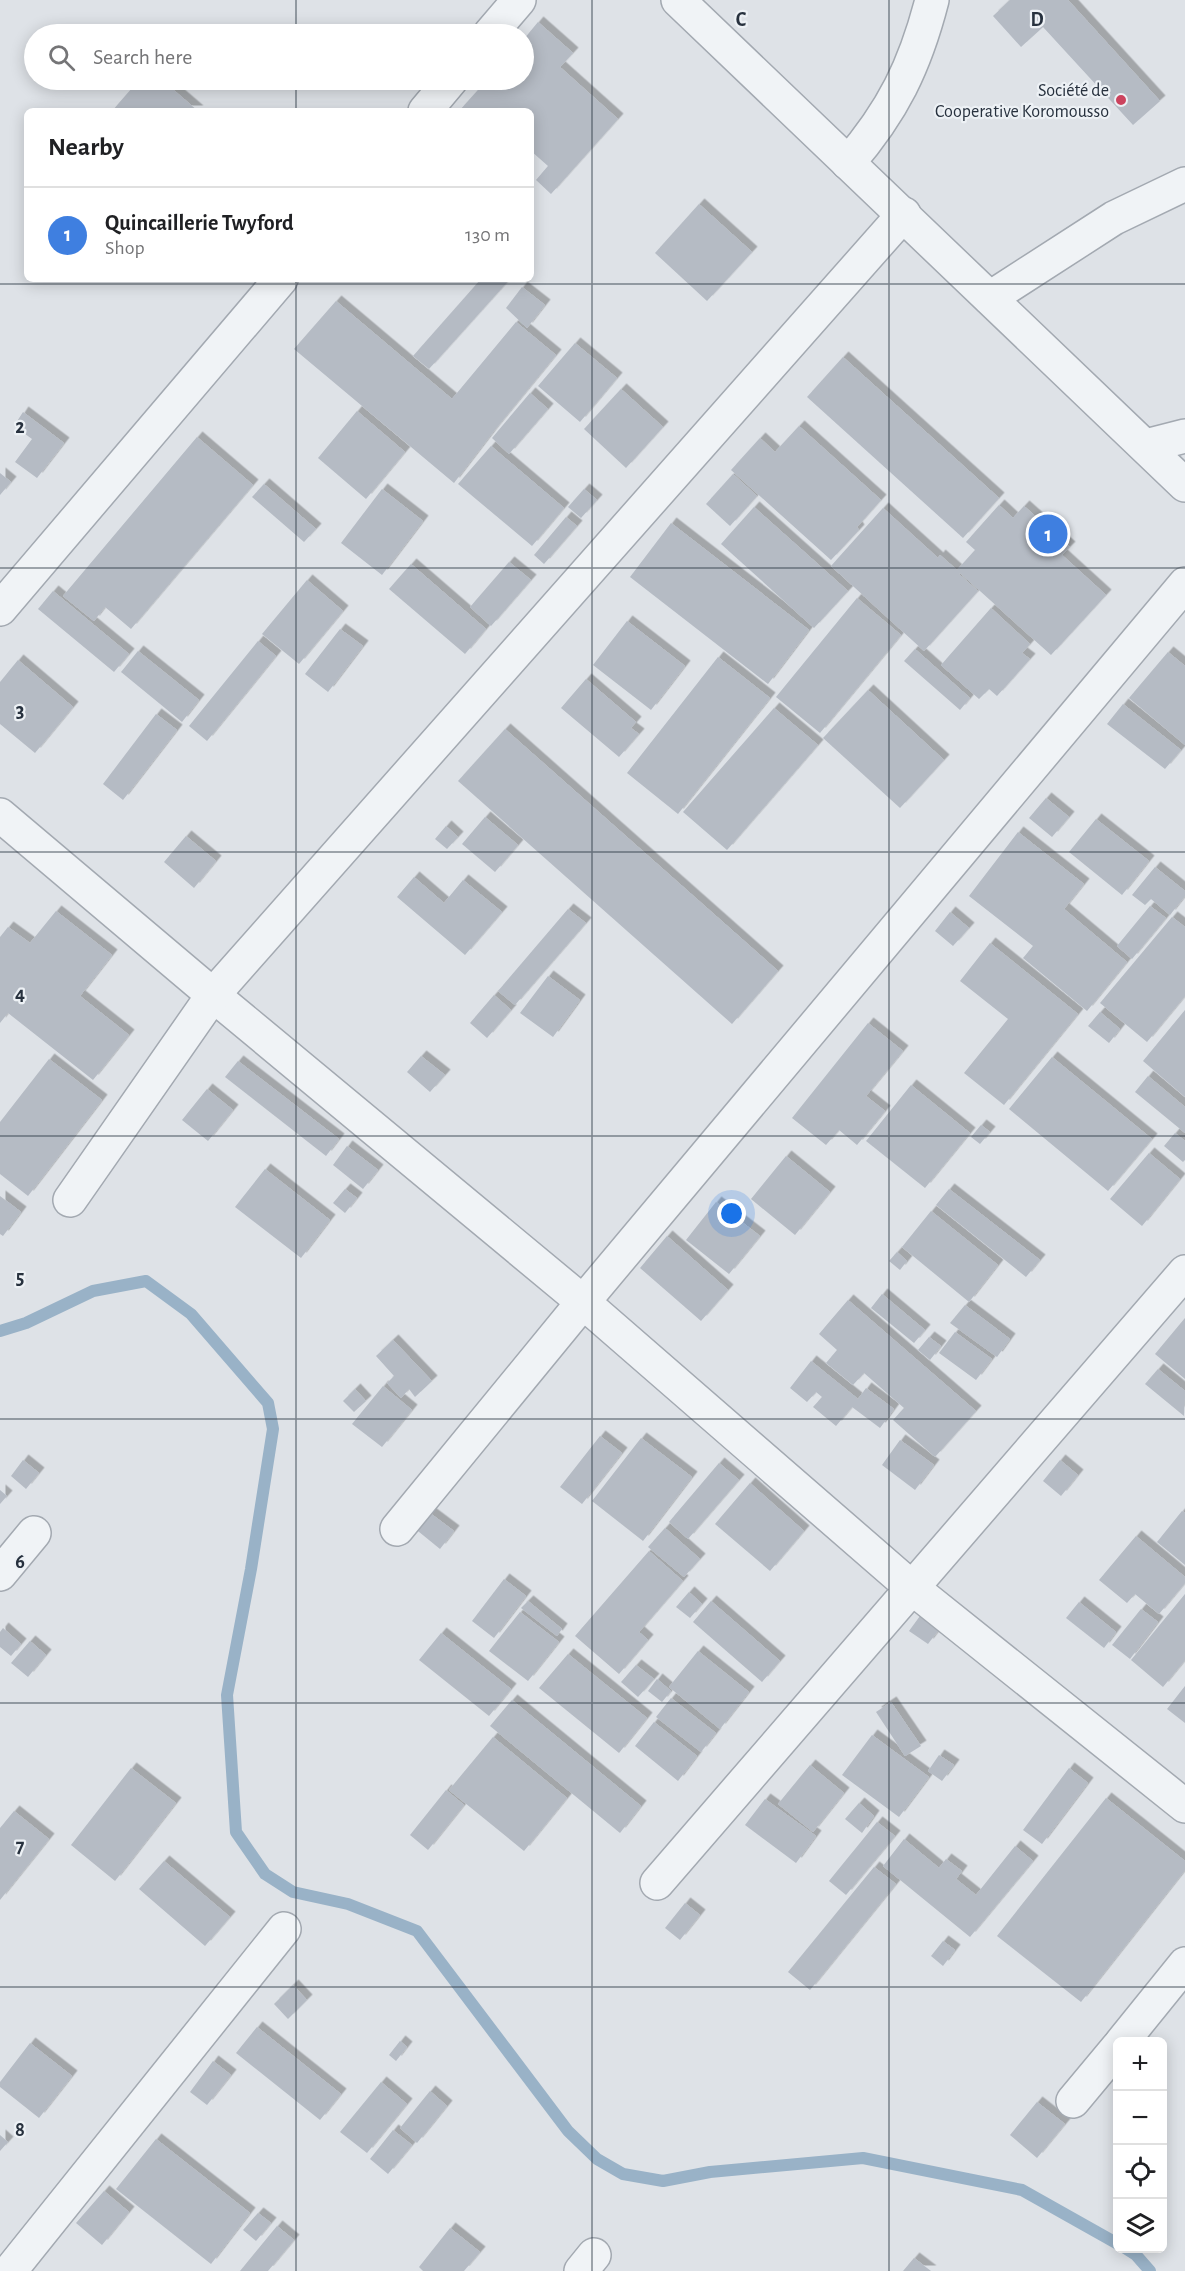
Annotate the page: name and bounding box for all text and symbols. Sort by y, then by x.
text: C [736,10,747,30]
text: D [1030,10,1044,30]
search box [24,24,534,90]
icon: search [45,41,78,74]
text: Search here [93,46,192,68]
place label: Société de Cooperative Koromousso [935,82,1109,121]
marker: Société de Cooperative Koromousso [1114,93,1128,107]
text: Nearby [48,134,124,160]
text: Quincaillerie Twyford [105,212,294,234]
text: 1 [64,225,71,245]
text: 130 m [465,225,510,245]
text: Shop [105,238,145,258]
text: 2 [15,417,25,437]
pin: 1 [1028,512,1068,556]
text: 3 [16,701,24,721]
text: 4 [15,984,25,1004]
your location [717,1199,746,1228]
text: 5 [16,1268,24,1288]
text: 6 [15,1552,25,1572]
text: 7 [16,1836,25,1856]
map controls [1113,2037,1167,2253]
button: + [1113,2037,1167,2091]
button: − [1113,2091,1167,2145]
text: 8 [15,2120,25,2140]
button: locate [1113,2145,1167,2199]
button: layers [1113,2199,1167,2253]

